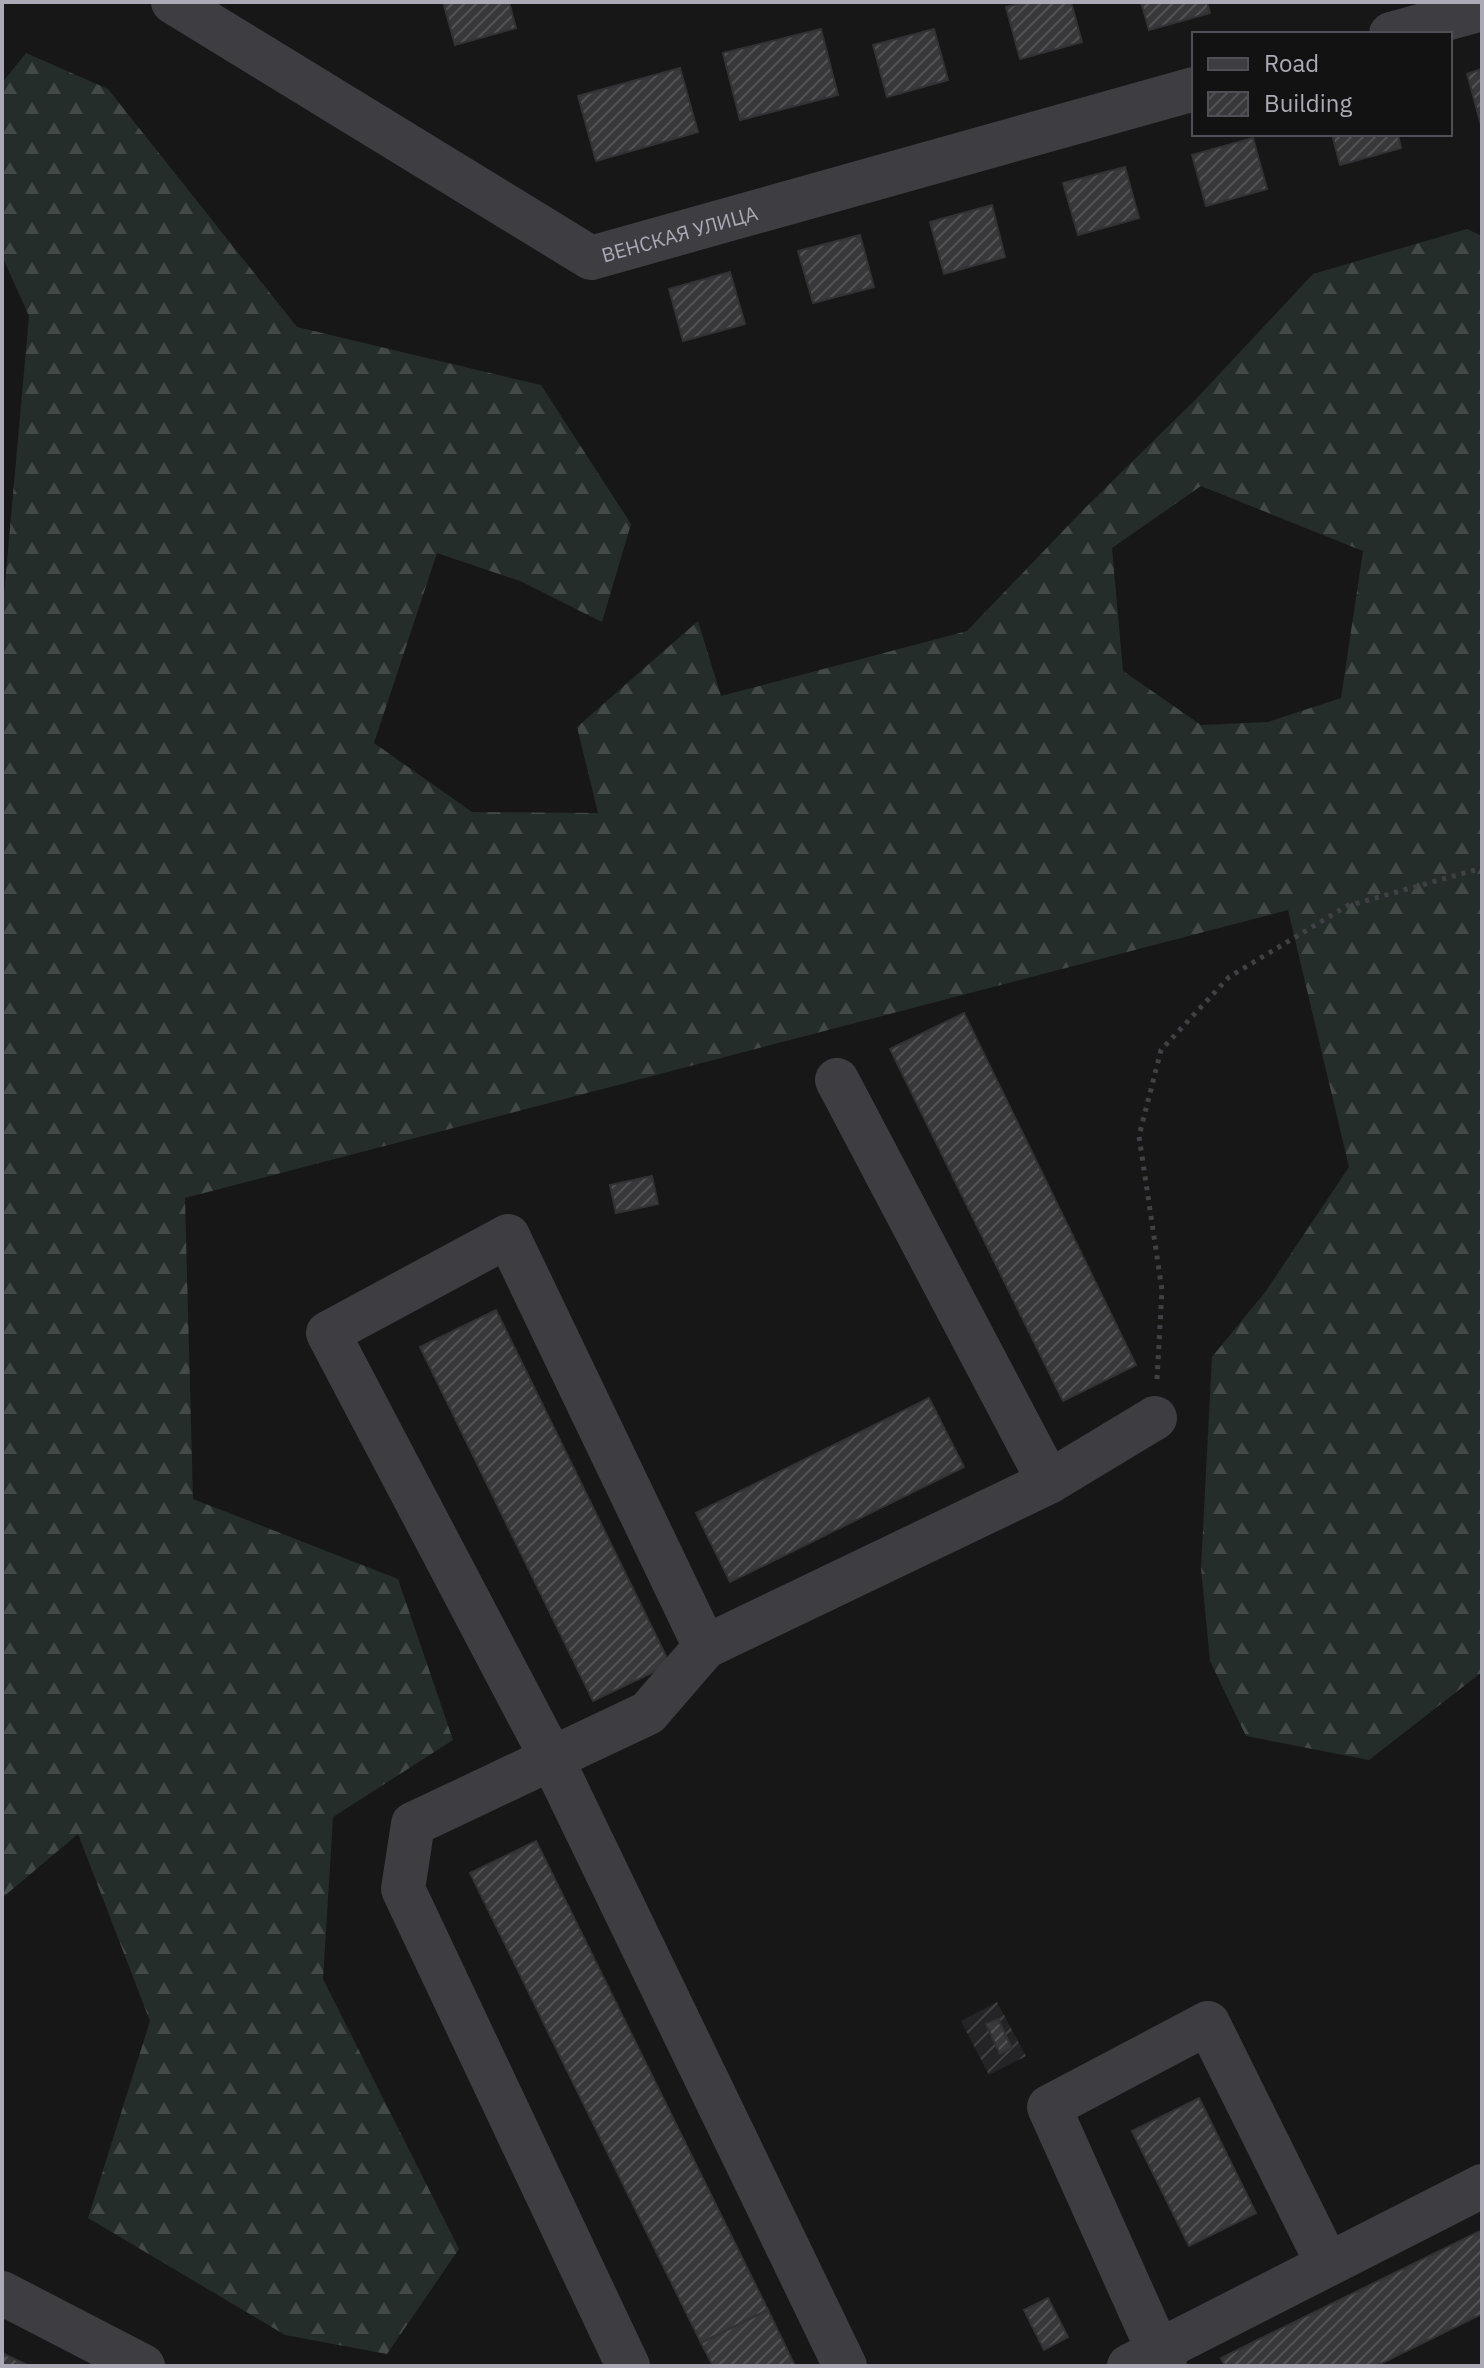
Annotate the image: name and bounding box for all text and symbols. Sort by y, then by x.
legend [1192,32,1452,136]
text: Road [1264,47,1319,79]
text: Building [1264,87,1352,119]
street label: ВЕНСКАЯ УЛИЦА [598,198,761,268]

